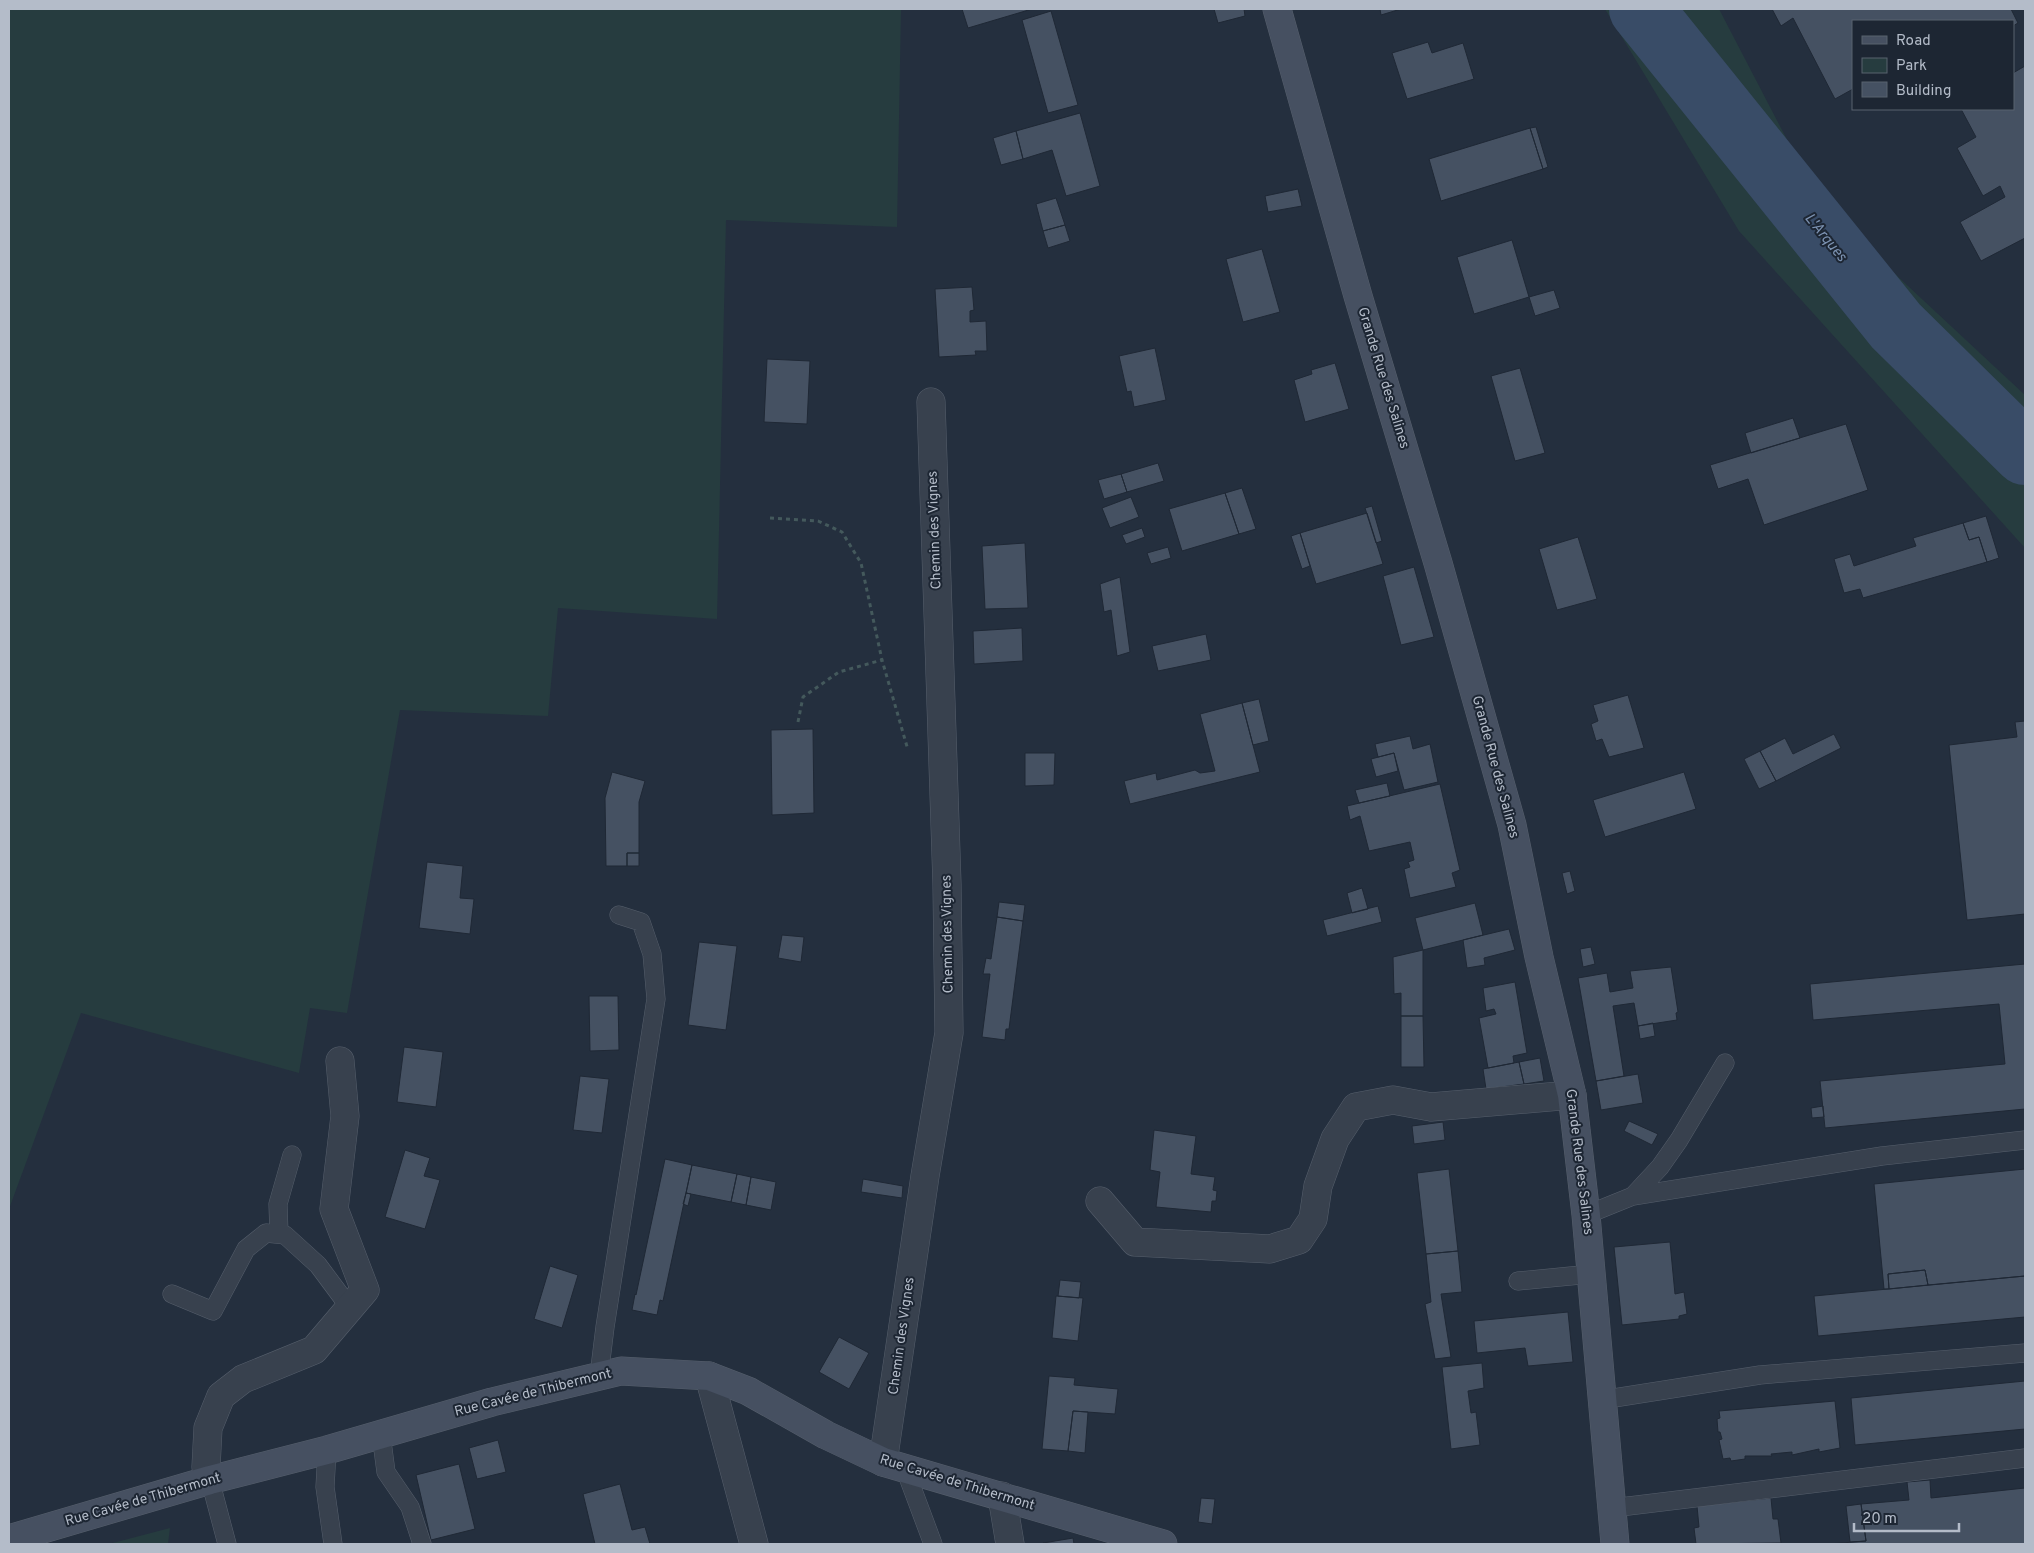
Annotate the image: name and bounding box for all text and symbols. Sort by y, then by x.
legend [1852,20,2014,110]
text: Road [1896,32,1931,51]
text: Park [1896,57,1927,76]
text: Building [1896,82,1951,101]
water label: L'Arques [1800,210,1850,266]
street label: Grande Rue des Salines [1353,305,1413,451]
street label: Chemin des Vignes [924,470,946,590]
street label: Grande Rue des Salines [1468,694,1522,840]
street label: Chemin des Vignes [938,875,958,993]
street label: Grande Rue des Salines [1562,1088,1596,1236]
street label: Chemin des Vignes [885,1276,919,1396]
street label: Rue Cavée de Thibermont [453,1365,613,1421]
street label: Rue Cavée de Thibermont [877,1451,1037,1515]
street label: Rue Cavée de Thibermont [63,1470,223,1530]
scale bar [1854,1500,1959,1532]
text: 20 m [1862,1510,1897,1529]

